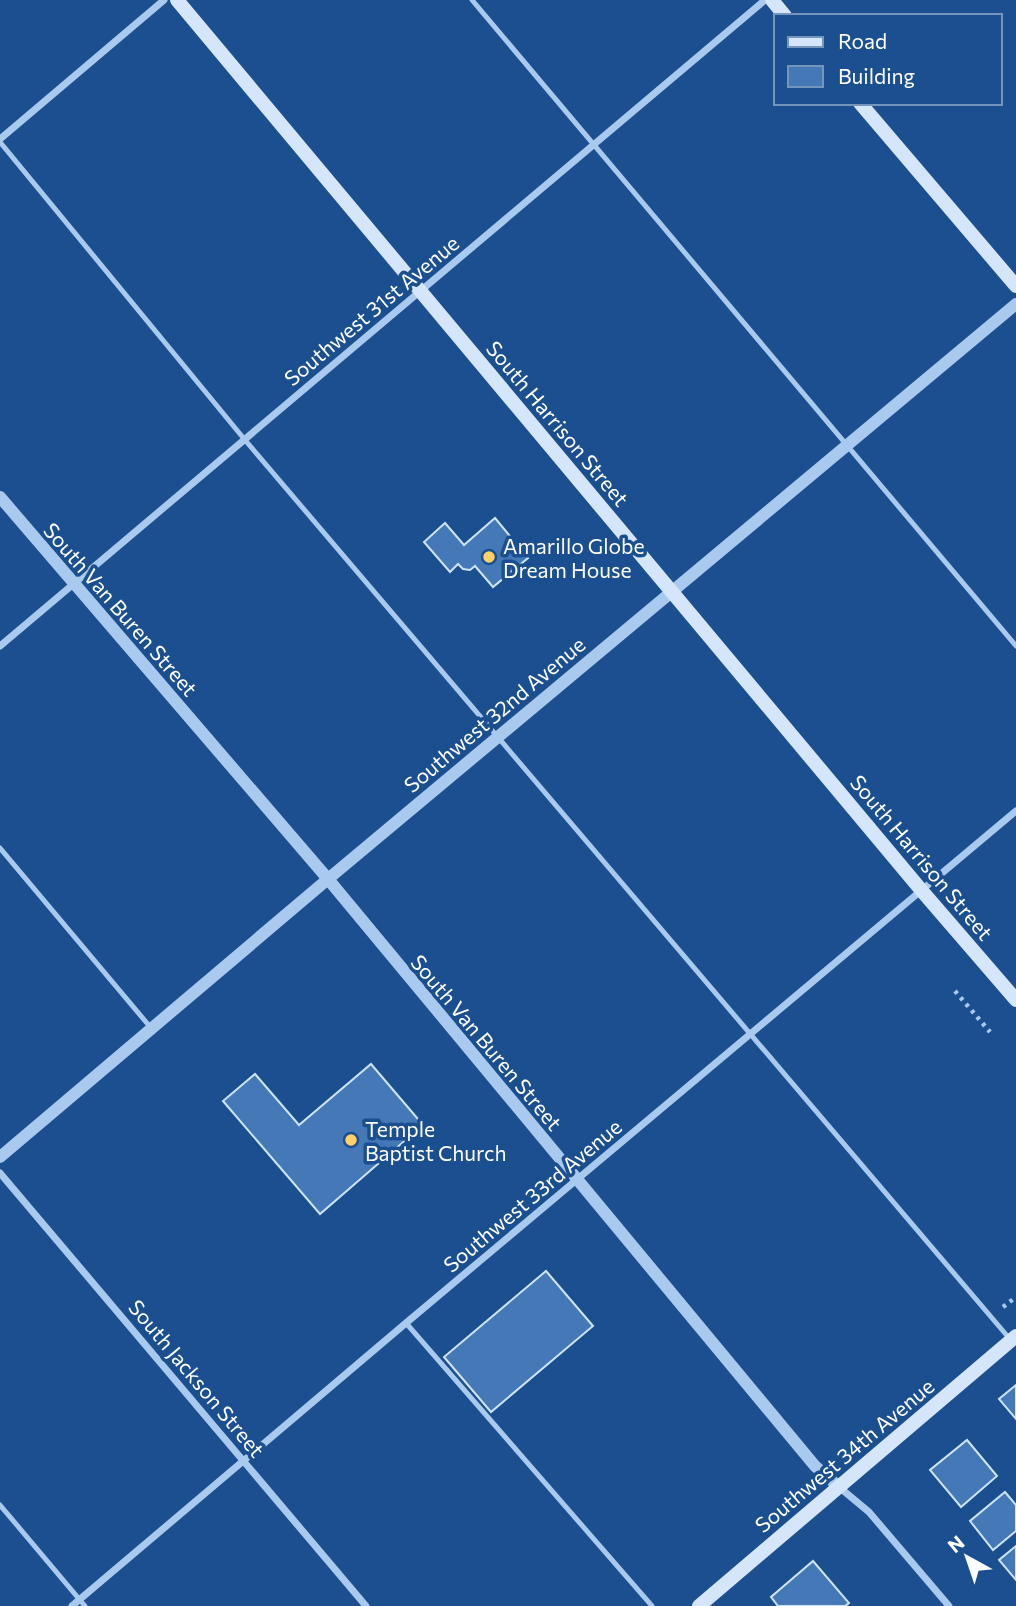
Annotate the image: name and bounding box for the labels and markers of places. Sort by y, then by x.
place label: Amarillo Globe Dream House [503,533,645,582]
marker: Amarillo Globe Dream House [481,549,497,565]
place label: Temple Baptist Church [365,1116,507,1165]
marker: Temple Baptist Church [343,1132,359,1148]

